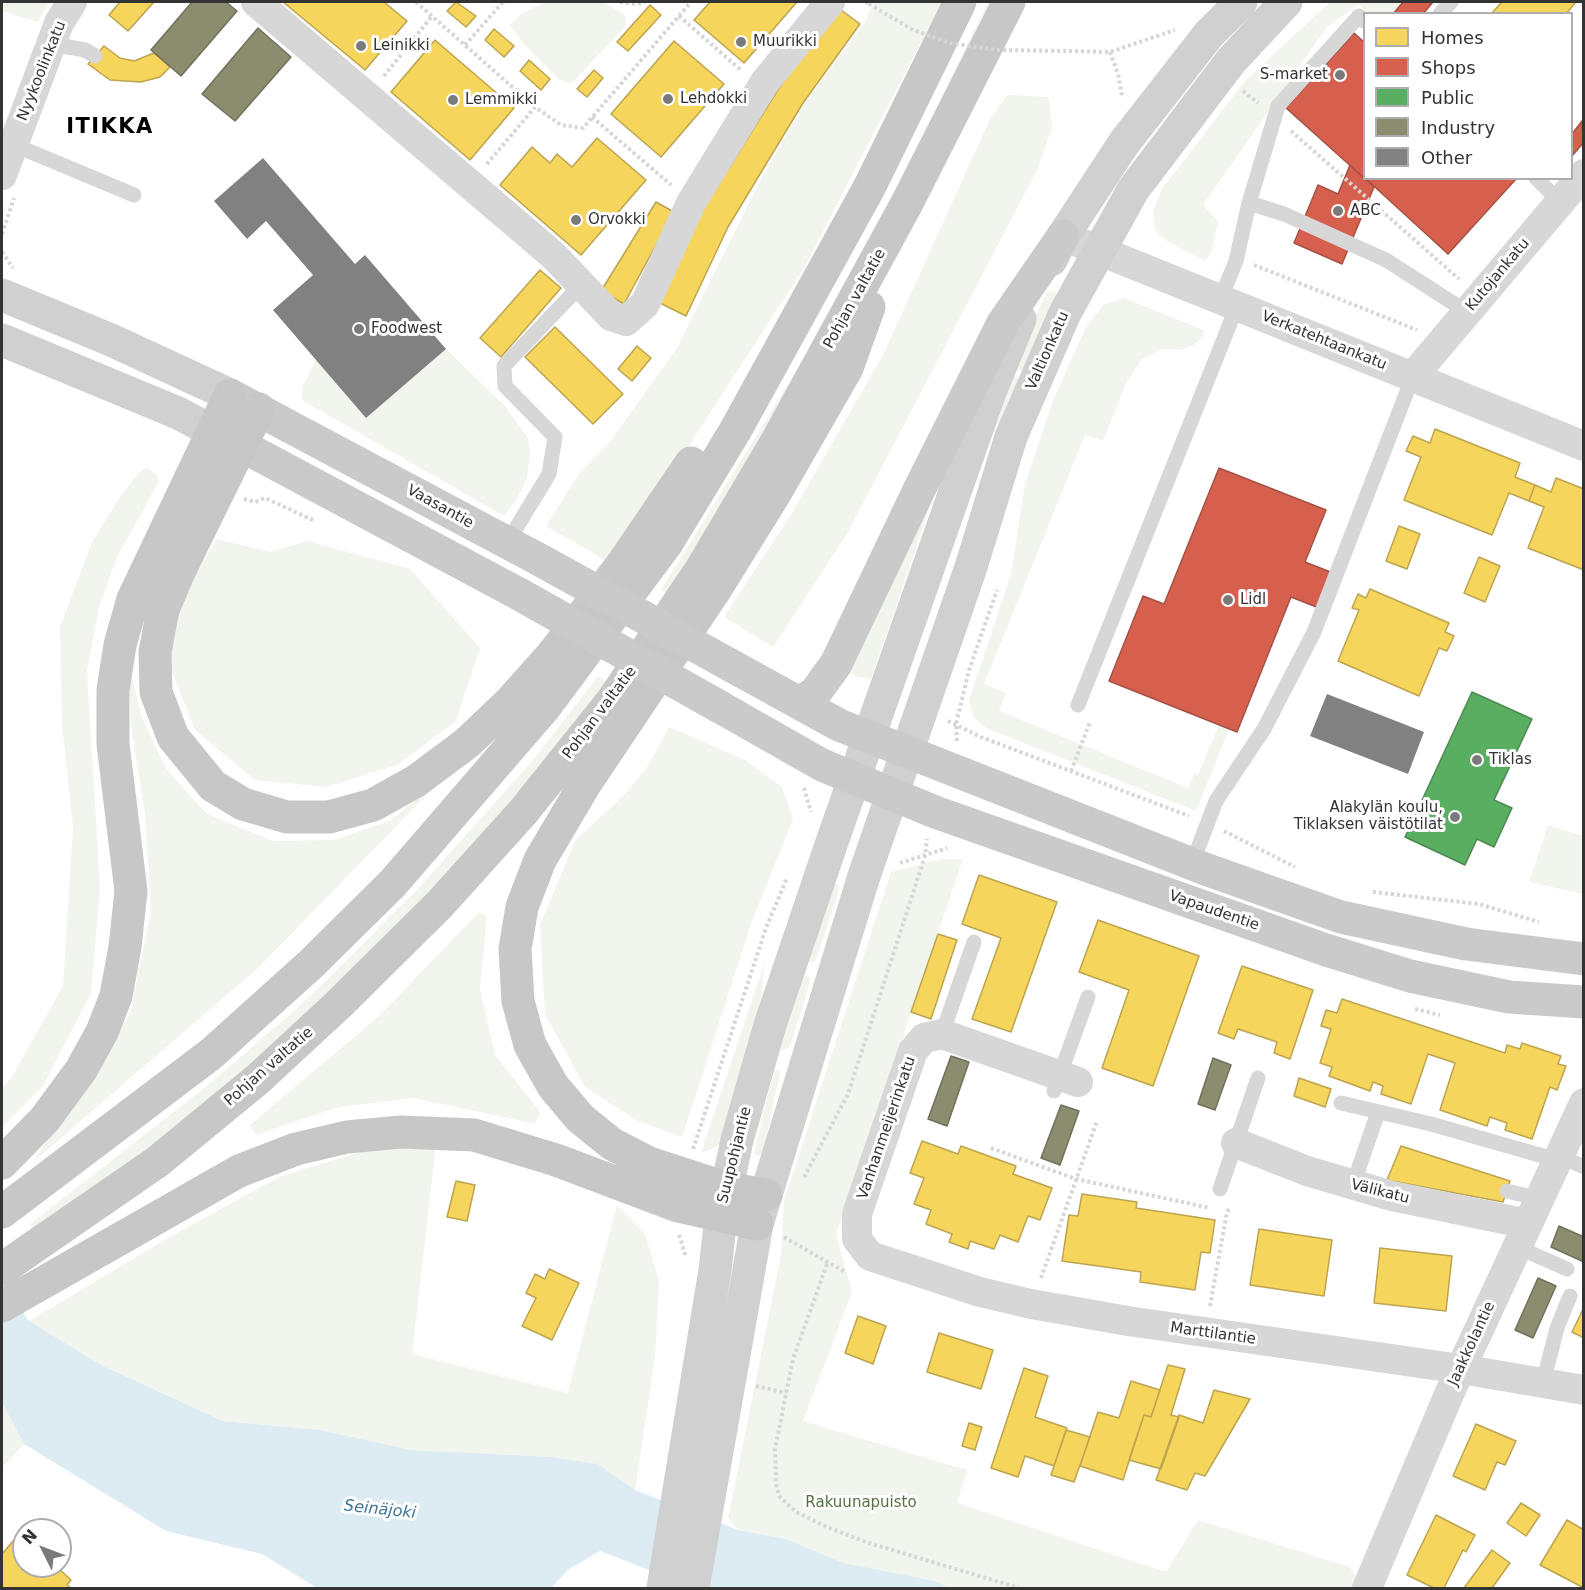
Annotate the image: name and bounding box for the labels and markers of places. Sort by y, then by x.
place label: Muurikki [753,33,817,51]
marker: Muurikki [734,35,748,49]
place label: Leinikki [373,37,430,55]
marker: Leinikki [354,39,368,53]
place label: S-market [1260,66,1328,84]
marker: S-market [1333,68,1347,82]
place label: Lehdokki [680,90,747,108]
place label: Lemmikki [465,91,537,109]
marker: Lehdokki [661,92,675,106]
marker: Lemmikki [446,93,460,107]
place label: ABC [1350,202,1381,220]
marker: ABC [1331,204,1345,218]
place label: Orvokki [588,211,646,229]
marker: Orvokki [569,213,583,227]
place label: Foodwest [371,320,442,338]
marker: Foodwest [352,322,366,336]
place label: Lidl [1240,591,1266,609]
marker: Lidl [1221,593,1235,607]
place label: Tiklas [1489,751,1532,769]
marker: Tiklas [1470,753,1484,767]
place label: Alakylän koulu, Tiklaksen väistötilat [1294,799,1443,834]
marker: Alakylän koulu, Tiklaksen väistötilat [1448,810,1462,824]

